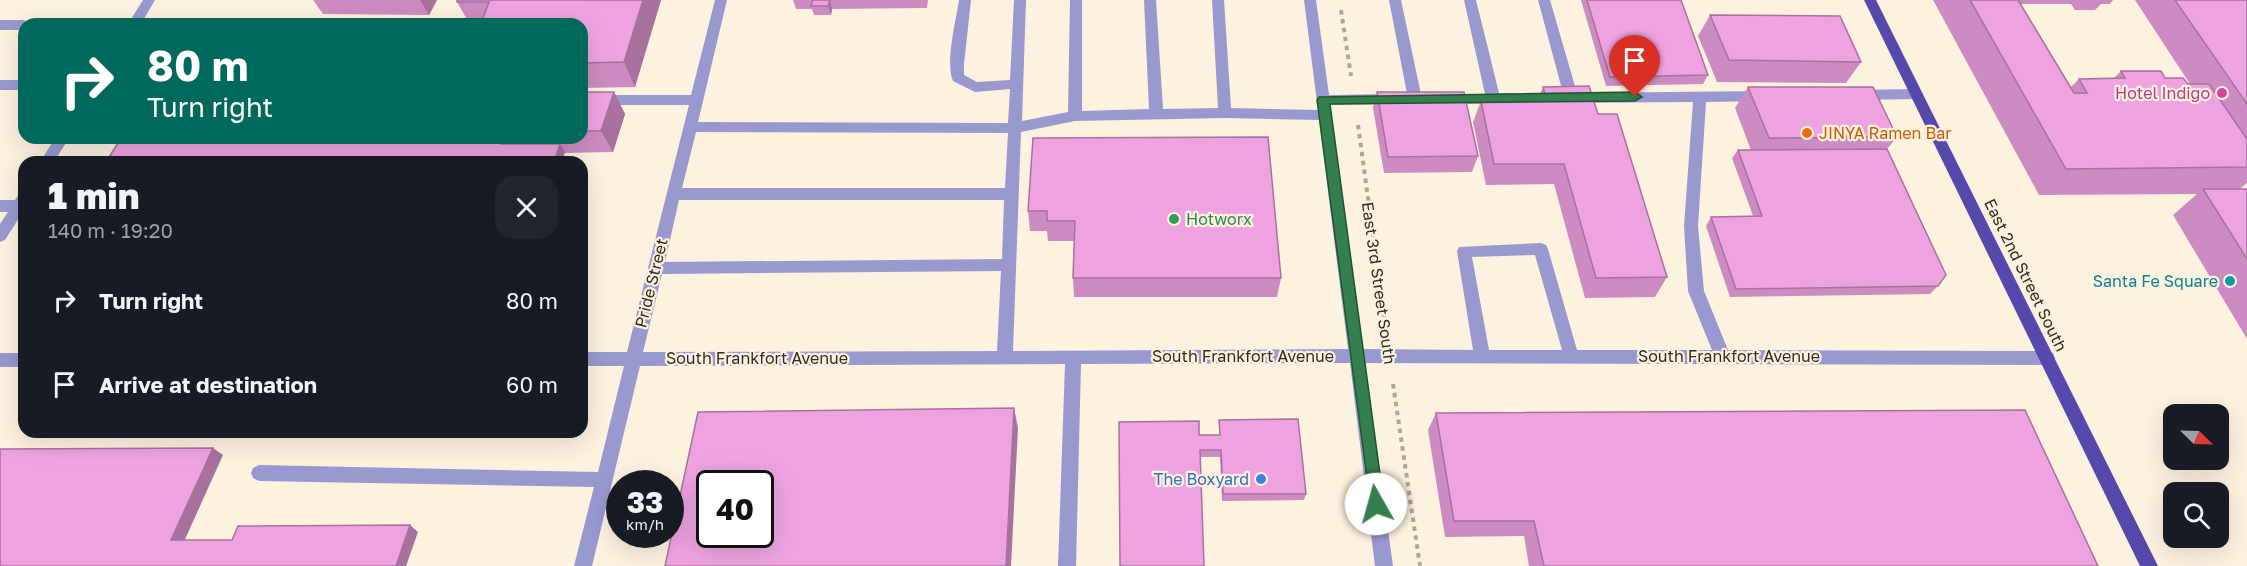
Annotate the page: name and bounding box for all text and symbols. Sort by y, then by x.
pin [1609,35,1660,97]
text: 80 m [147,40,248,90]
icon: right [48,42,126,120]
icon: arrive [1618,44,1651,77]
place label: Hotel Indigo [2115,83,2210,103]
marker: Hotel Indigo [2215,86,2229,100]
text: Turn right [147,91,273,123]
place label: JINYA Ramen Bar [1819,123,1951,143]
marker: JINYA Ramen Bar [1800,126,1814,140]
text: 1 min [48,174,139,217]
button: close [495,176,558,239]
street label: East 2nd Street South [1980,195,2072,355]
street label: East 3rd Street South [1358,200,1400,366]
place label: Hotworx [1186,209,1252,229]
marker: Hotworx [1167,212,1181,226]
text: 140 m · 19:20 [48,218,173,242]
street label: Pride Street [630,236,672,330]
place label: Santa Fe Square [2093,271,2218,291]
marker: Santa Fe Square [2223,274,2237,288]
icon: right [48,284,81,317]
text: Turn right [99,287,203,314]
text: 80 m [506,287,558,314]
street label: South Frankfort Avenue [1152,346,1334,366]
street label: South Frankfort Avenue [1638,346,1820,366]
street label: South Frankfort Avenue [666,348,848,368]
icon: arrive [48,368,81,401]
text: Arrive at destination [99,371,317,398]
text: 60 m [506,371,558,398]
north arrow [2163,404,2229,470]
map controls [2163,404,2229,548]
place label: The Boxyard [1154,469,1249,489]
speed limit sign: 40 [696,470,774,548]
marker: The Boxyard [1254,472,1268,486]
position arrow [1344,472,1408,536]
button: search [2163,482,2229,548]
text: 33 [627,484,663,520]
text: km/h [626,515,664,533]

